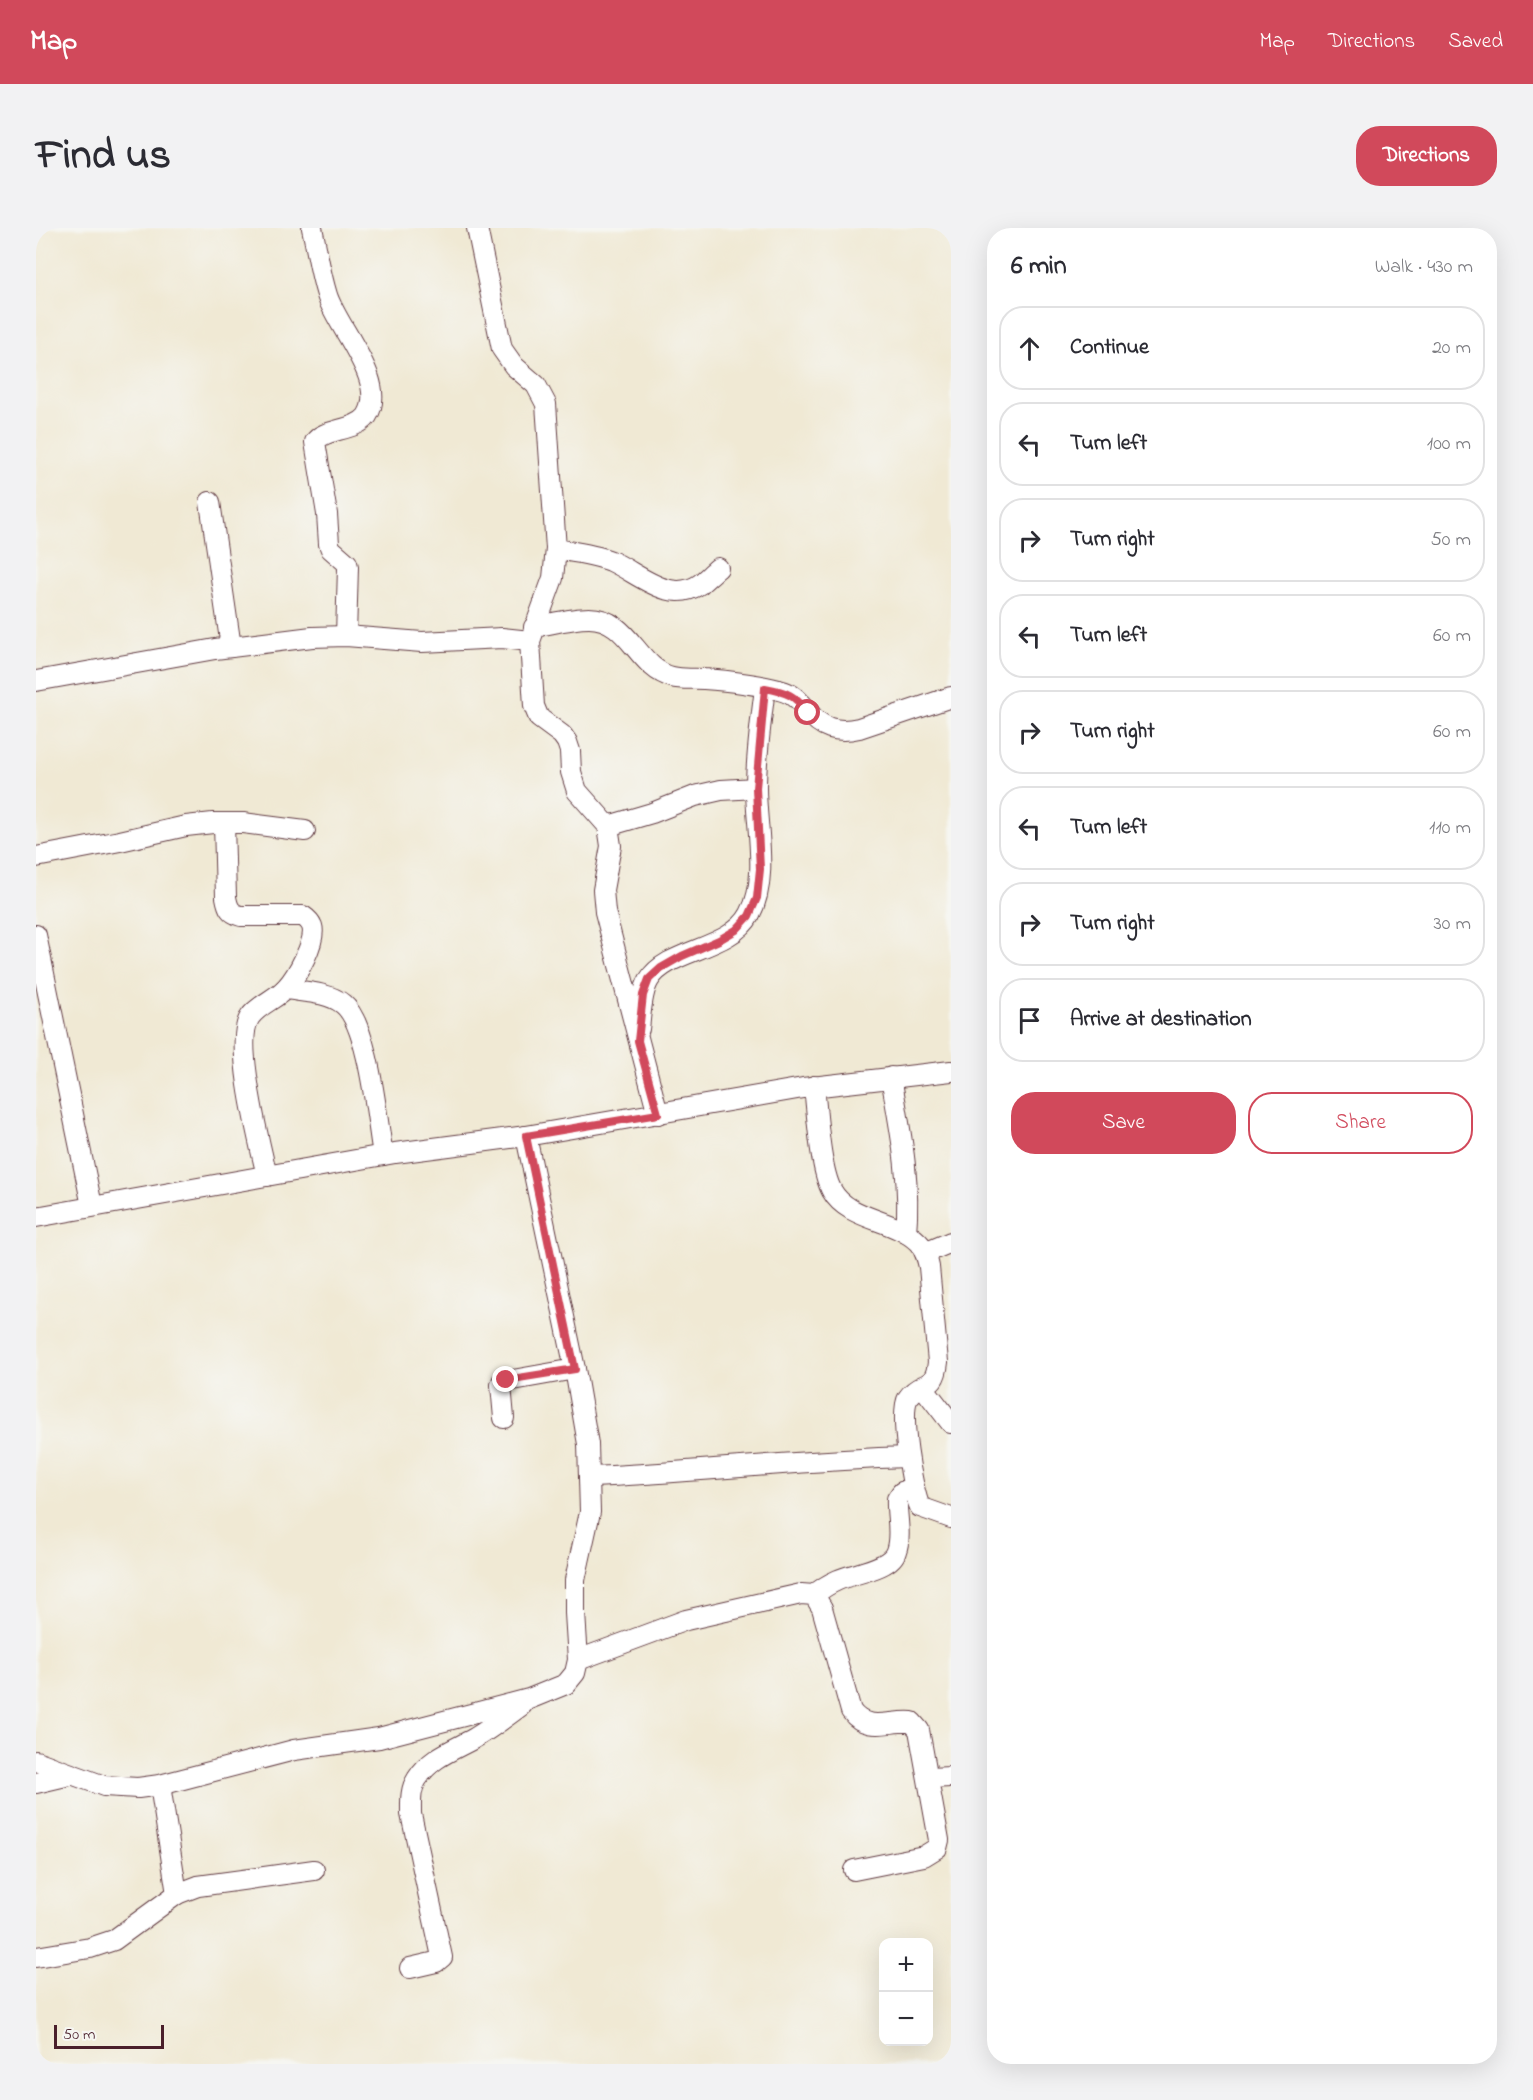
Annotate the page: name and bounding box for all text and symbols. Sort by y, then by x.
text: Map [30,22,77,63]
text: Map [1259,27,1295,57]
text: Directions [1328,27,1415,57]
text: Saved [1448,27,1503,57]
text: Find us [36,126,171,187]
button: Directions [1356,126,1497,186]
text: 6 min [1011,248,1067,286]
text: Walk · 430 m [1375,253,1473,282]
icon: ahead [1013,332,1046,365]
text: Continue [1070,332,1149,364]
text: 20 m [1432,334,1471,363]
icon: left [1013,428,1046,461]
text: Turn left [1070,428,1147,460]
text: 100 m [1427,430,1471,459]
icon: right [1013,524,1046,557]
text: Turn right [1070,524,1155,556]
text: 50 m [1430,526,1471,555]
icon: left [1013,620,1046,653]
text: Turn left [1070,620,1147,652]
text: 60 m [1433,622,1471,651]
route start [794,699,820,725]
icon: right [1013,716,1046,749]
text: Turn right [1070,716,1155,748]
text: 60 m [1433,718,1471,747]
icon: left [1013,812,1046,845]
text: Turn left [1070,812,1147,844]
text: 110 m [1429,814,1471,843]
icon: right [1013,908,1046,941]
text: Turn right [1070,908,1155,940]
text: 30 m [1434,910,1471,939]
icon: arrive [1013,1004,1046,1037]
text: Arrive at destination [1070,1004,1252,1036]
button: Save [1011,1092,1236,1154]
button: Share [1248,1092,1473,1154]
route end [492,1366,518,1392]
map controls [879,1938,933,2046]
button: + [879,1938,933,1992]
button: − [879,1992,933,2046]
scale bar [54,2022,164,2050]
text: 50 m [63,2023,95,2047]

